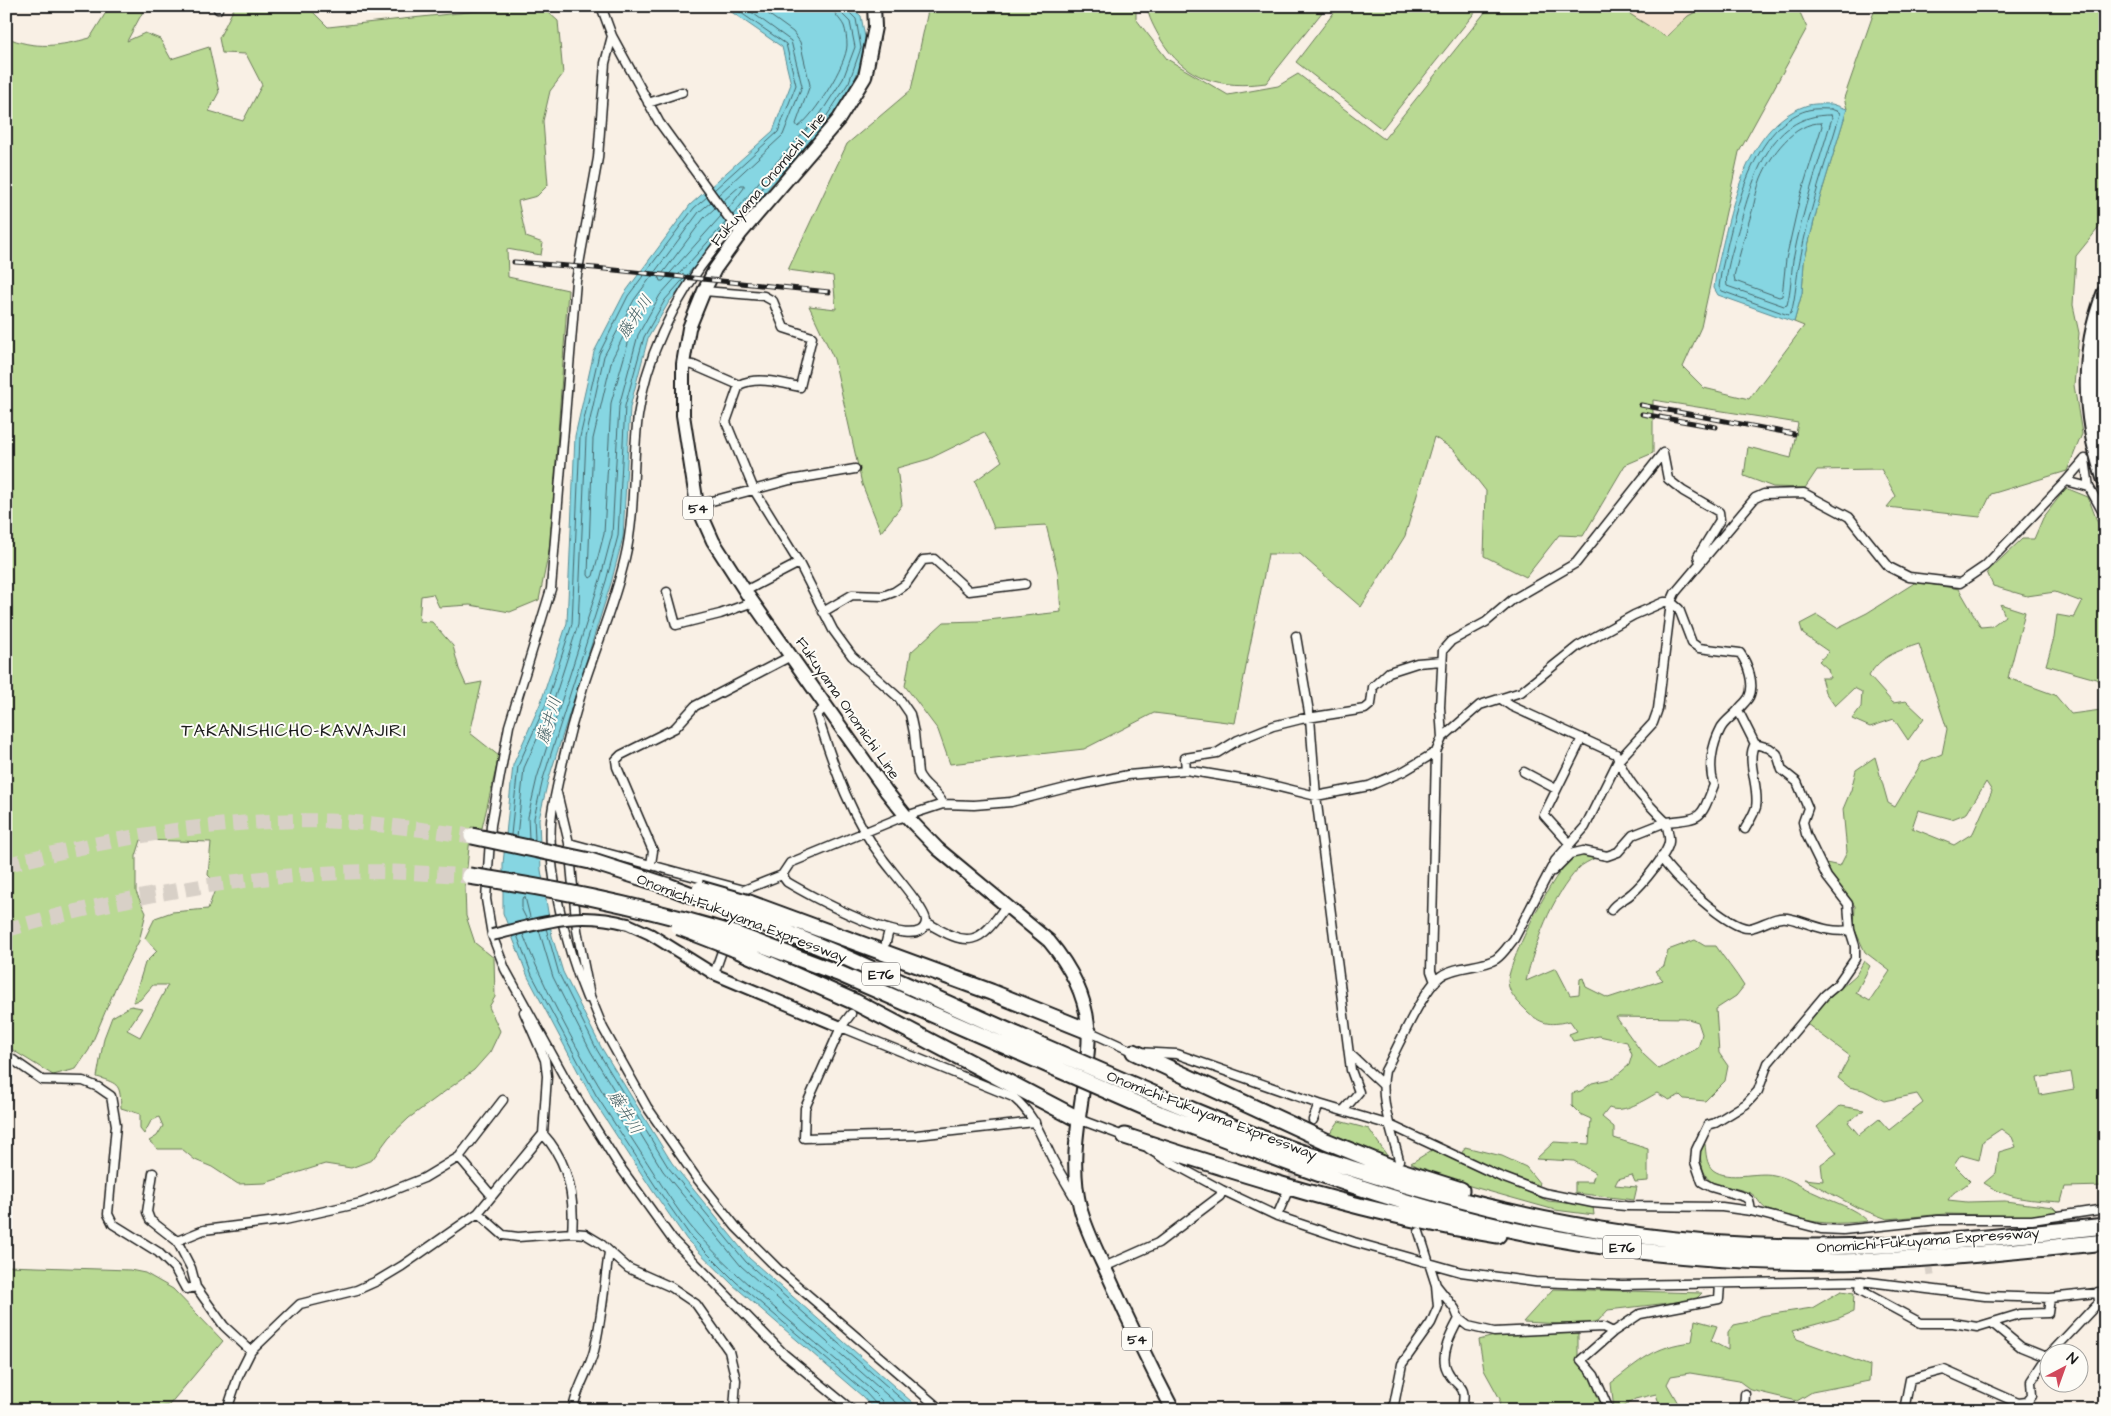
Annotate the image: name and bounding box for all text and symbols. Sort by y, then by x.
street label: Fukuyama Onomichi Line [706,108,832,252]
water label: 藤井川 [612,291,657,343]
road number: 54 [683,496,713,520]
street label: Fukuyama Onomichi Line [790,633,905,784]
water label: 藤井川 [531,694,566,746]
district label: TAKANISHICHO-KAWAJIRI [181,718,407,743]
street label: Onomichi-Fukuyama Expressway [633,869,850,969]
road number: E76 [862,962,900,986]
street label: Onomichi-Fukuyama Expressway [1103,1066,1320,1166]
water label: 藤井川 [603,1086,647,1139]
street label: Onomichi-Fukuyama Expressway [1816,1222,2040,1260]
road number: E76 [1603,1236,1641,1258]
road number: 54 [1122,1328,1152,1350]
north arrow [2038,1344,2088,1394]
text: N [2062,1349,2082,1370]

